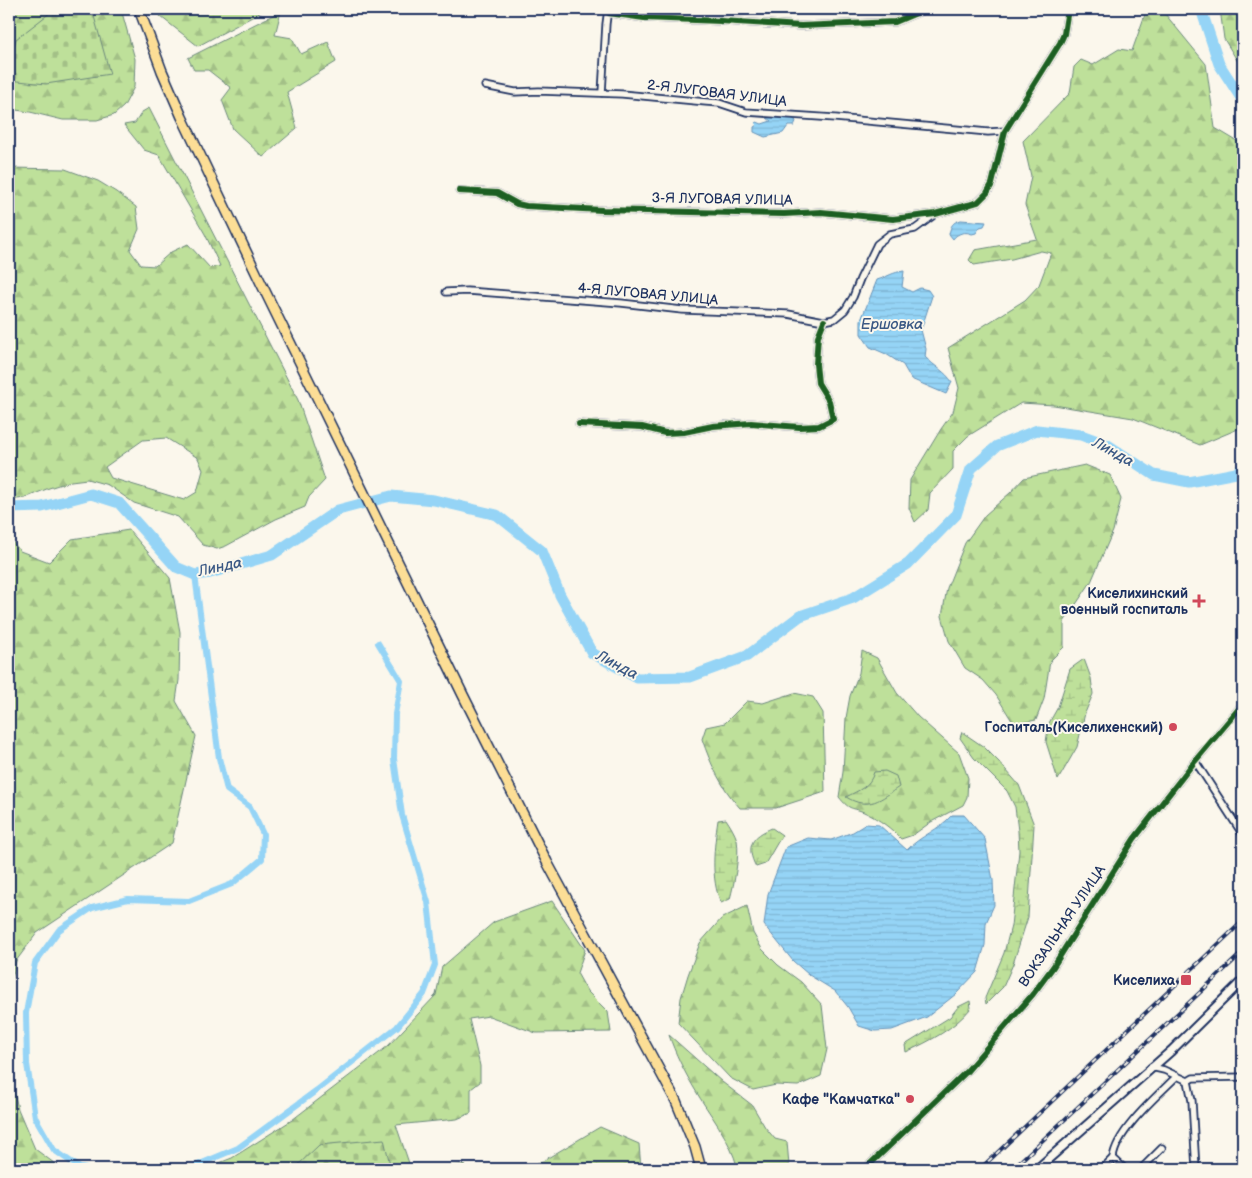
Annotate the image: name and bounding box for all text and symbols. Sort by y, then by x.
street label: 2-Я ЛУГОВАЯ УЛИЦА [646,76,788,110]
street label: 3-Я ЛУГОВАЯ УЛИЦА [651,189,793,209]
street label: 4-Я ЛУГОВАЯ УЛИЦА [577,279,719,309]
water label: Ершовка [861,315,923,334]
water label: Линда [1088,432,1137,471]
water label: Линда [195,553,244,581]
place label: Киселихинский военный госпиталь [1061,585,1189,618]
marker: Киселихинский военный госпиталь [1192,594,1206,608]
water label: Линда [592,646,641,684]
place label: Госпиталь(Киселихенский) [984,719,1163,736]
marker: Госпиталь(Киселихенский) [1167,721,1179,733]
street label: ВОКЗАЛЬНАЯ УЛИЦА [1015,862,1109,990]
place label: Киселиха [1113,972,1176,989]
marker: Киселиха [1179,973,1193,987]
place label: Кафе "Камчатка" [782,1091,900,1108]
marker: Кафе "Камчатка" [904,1093,916,1105]

